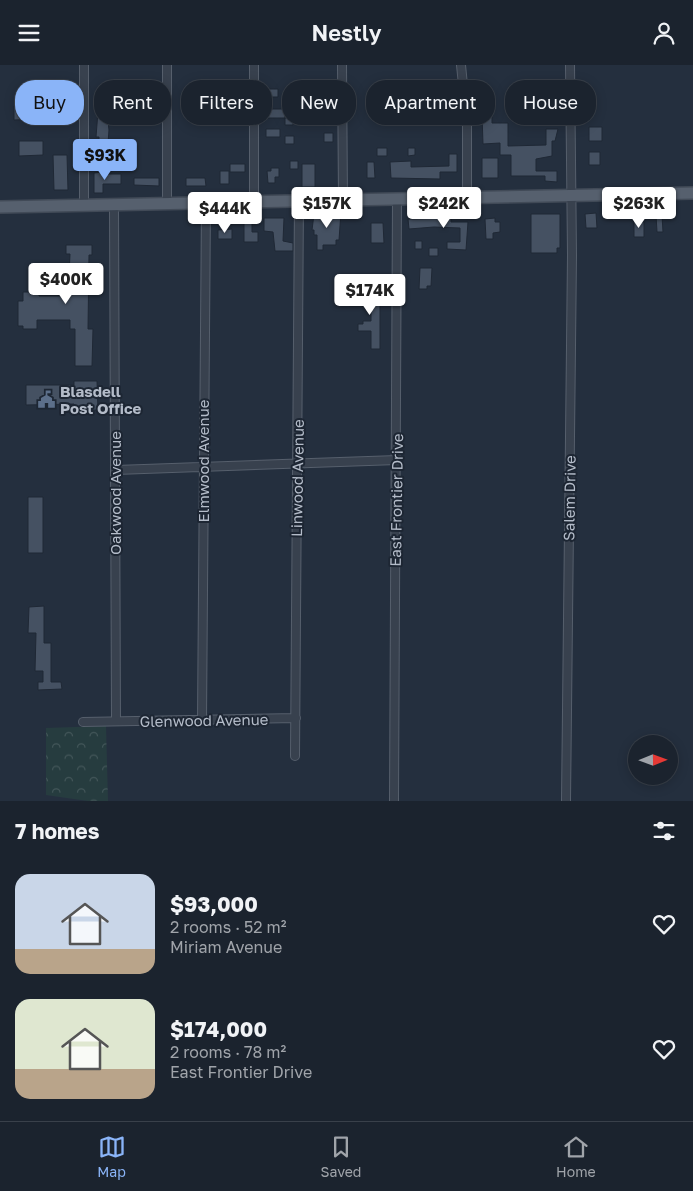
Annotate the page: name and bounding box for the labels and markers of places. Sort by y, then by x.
pin: $93K [75,139,135,181]
pin: $157K [292,186,362,229]
pin: $242K [409,186,479,229]
pin: $263K [604,186,674,229]
pin: $444K [190,191,260,234]
pin: $400K [31,263,101,305]
pin: $174K [335,273,405,316]
place label: Blasdell Post Office [60,382,142,417]
public building icon: Blasdell Post Office [36,390,56,410]

